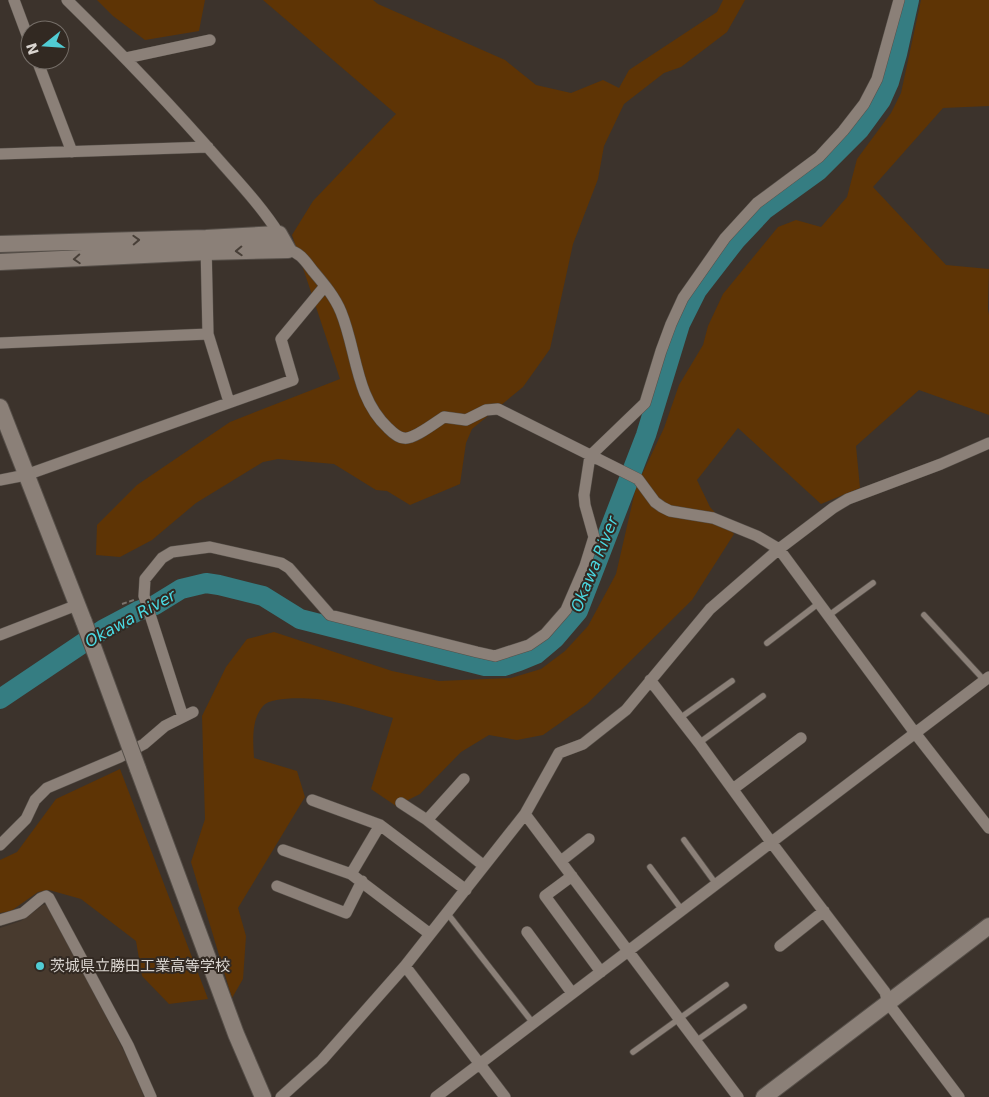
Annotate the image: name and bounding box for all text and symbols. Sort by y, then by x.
north arrow [20,20,70,70]
text: N [23,41,42,57]
one-way arrow [132,235,140,245]
one-way arrow [235,246,242,256]
one-way arrow [72,253,80,264]
water label: Okawa River [567,512,623,615]
water label: Okawa River [81,585,180,651]
place label: 茨城県立勝田工業高等学校 [50,957,230,975]
marker: 茨城県立勝田工業高等学校 [34,960,46,972]

